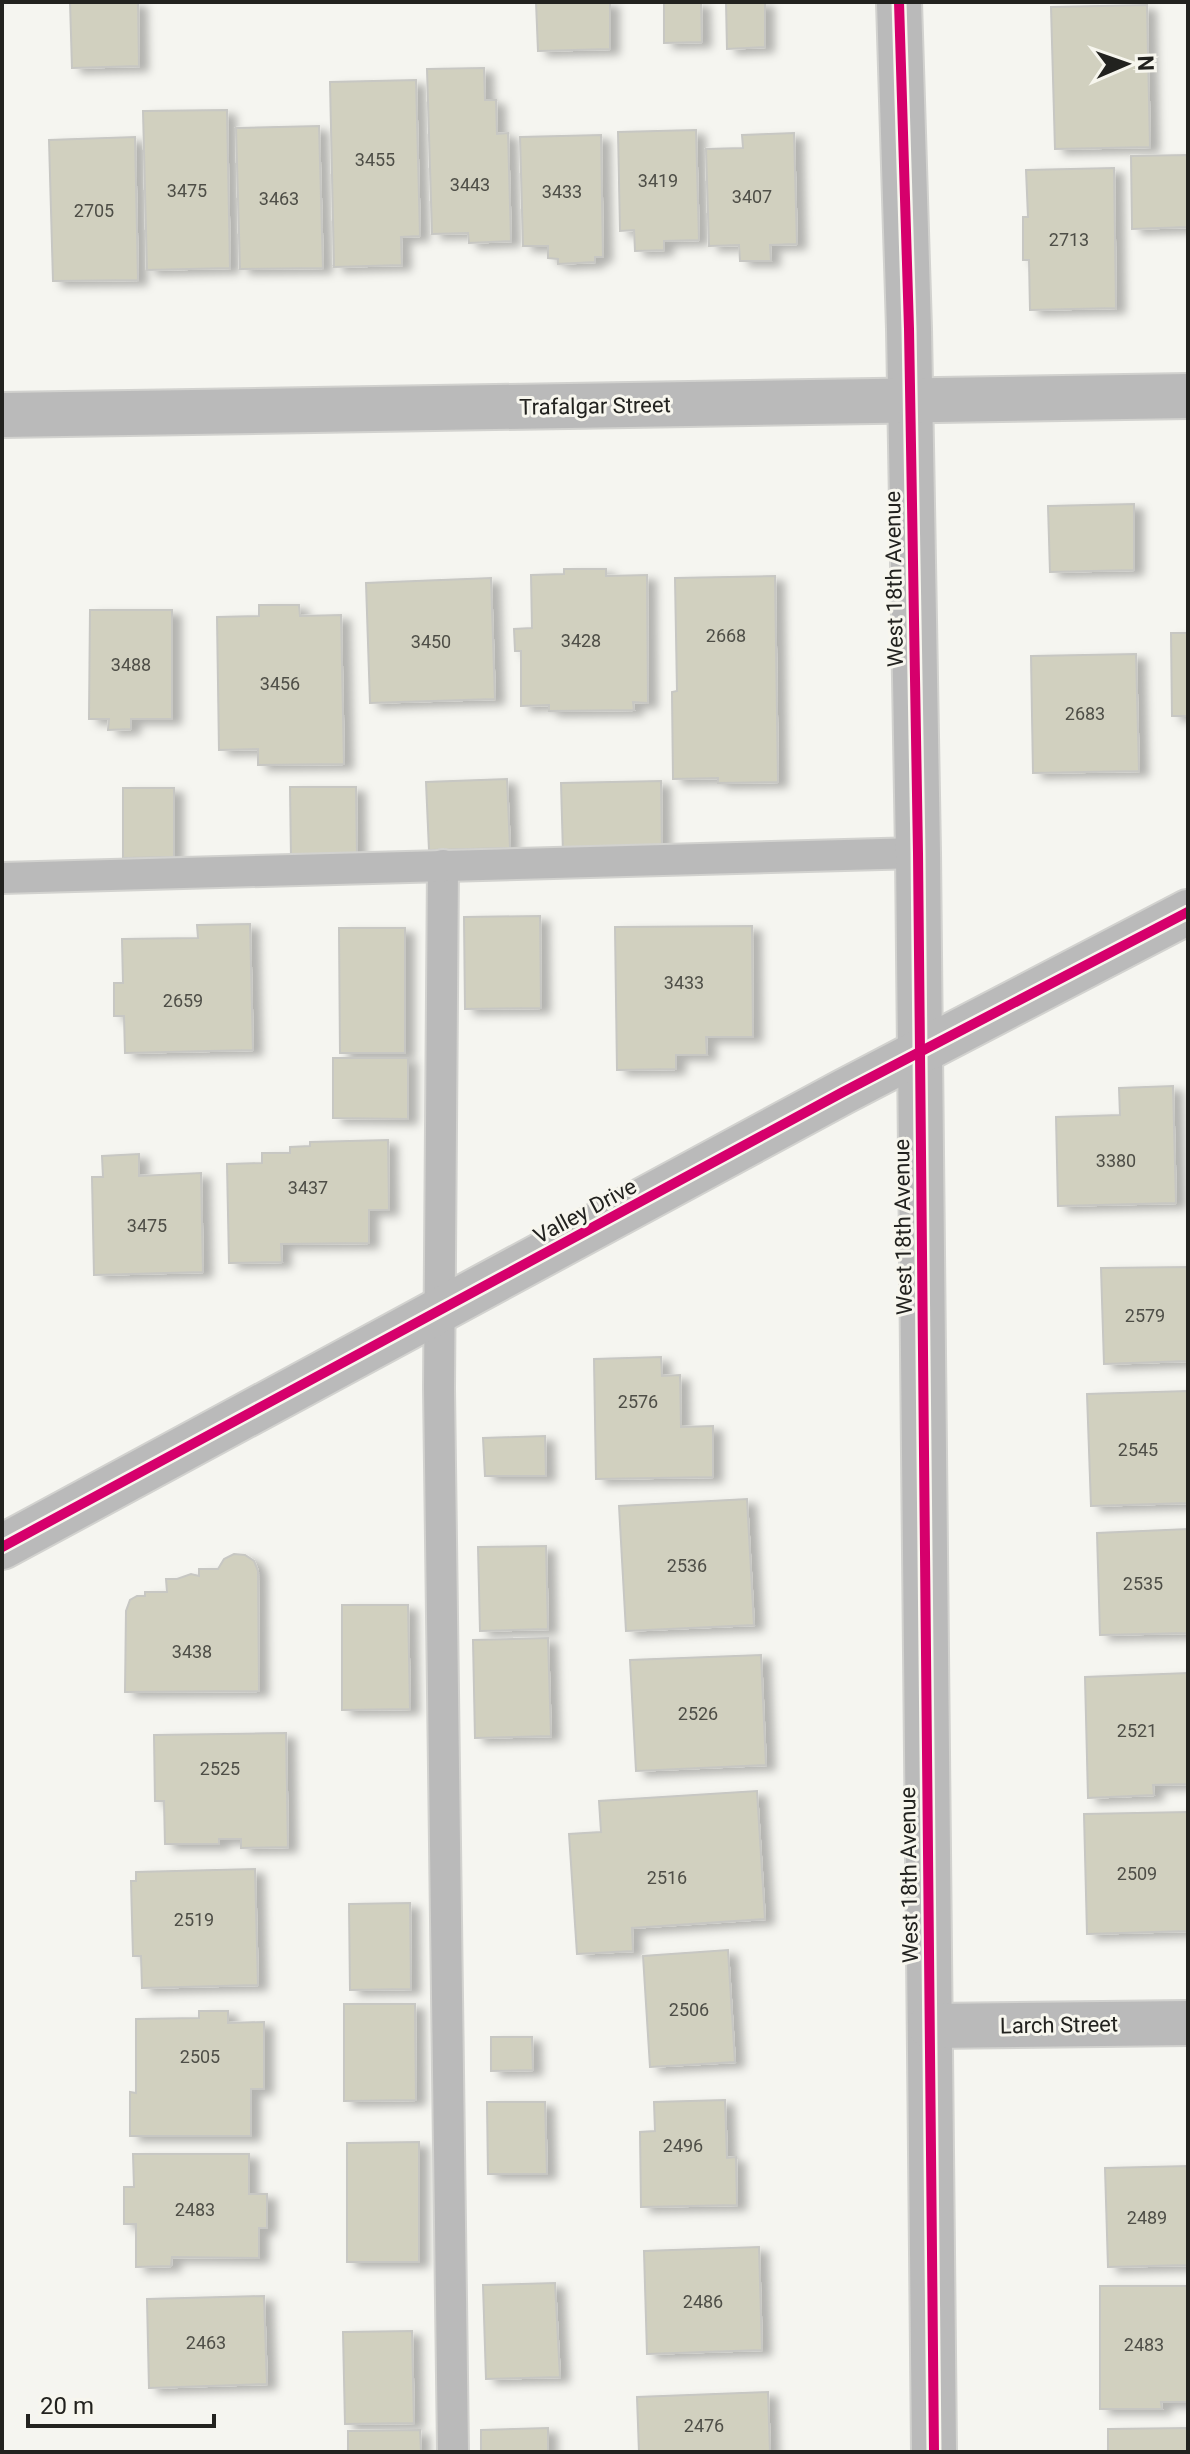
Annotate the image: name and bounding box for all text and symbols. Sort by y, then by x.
north arrow [1086,24,1166,104]
text: N [1133,55,1158,72]
house number: 3455 [355,149,395,170]
house number: 3419 [638,170,678,191]
house number: 3443 [450,174,490,195]
house number: 3475 [167,180,207,201]
house number: 3433 [542,181,582,202]
house number: 3407 [732,186,772,207]
house number: 3463 [259,188,299,209]
house number: 2705 [74,200,114,221]
house number: 2713 [1049,229,1089,250]
street label: Trafalgar Street [519,392,671,420]
street label: West 18th Avenue [880,491,908,667]
house number: 2668 [706,625,746,646]
house number: 3428 [561,630,601,651]
house number: 3450 [411,631,451,652]
house number: 3488 [111,654,151,675]
house number: 3456 [260,673,300,694]
house number: 2683 [1065,703,1105,724]
house number: 3433 [664,972,704,993]
house number: 2659 [163,990,203,1011]
street label: West 18th Avenue [889,1139,917,1315]
house number: 3380 [1096,1150,1136,1171]
street label: Valley Drive [529,1173,641,1249]
house number: 3437 [288,1177,328,1198]
house number: 3475 [127,1215,167,1236]
house number: 2579 [1125,1305,1165,1326]
house number: 2576 [618,1391,658,1412]
house number: 2545 [1118,1439,1158,1460]
house number: 2536 [667,1555,707,1576]
house number: 2535 [1123,1573,1163,1594]
house number: 3438 [172,1641,212,1662]
house number: 2526 [678,1703,718,1724]
house number: 2521 [1117,1720,1157,1741]
house number: 2525 [200,1758,240,1779]
street label: West 18th Avenue [895,1787,923,1963]
house number: 2509 [1117,1863,1157,1884]
house number: 2516 [647,1867,687,1888]
house number: 2519 [174,1909,214,1930]
house number: 2506 [669,1999,709,2020]
street label: Larch Street [1000,2011,1118,2039]
house number: 2505 [180,2046,220,2067]
house number: 2496 [663,2135,703,2156]
house number: 2483 [175,2199,215,2220]
house number: 2489 [1127,2207,1167,2228]
house number: 2486 [683,2291,723,2312]
house number: 2463 [186,2332,226,2353]
house number: 2483 [1124,2334,1164,2355]
scale bar [28,2378,214,2428]
text: 20 m [40,2392,94,2420]
house number: 2476 [684,2415,724,2436]

